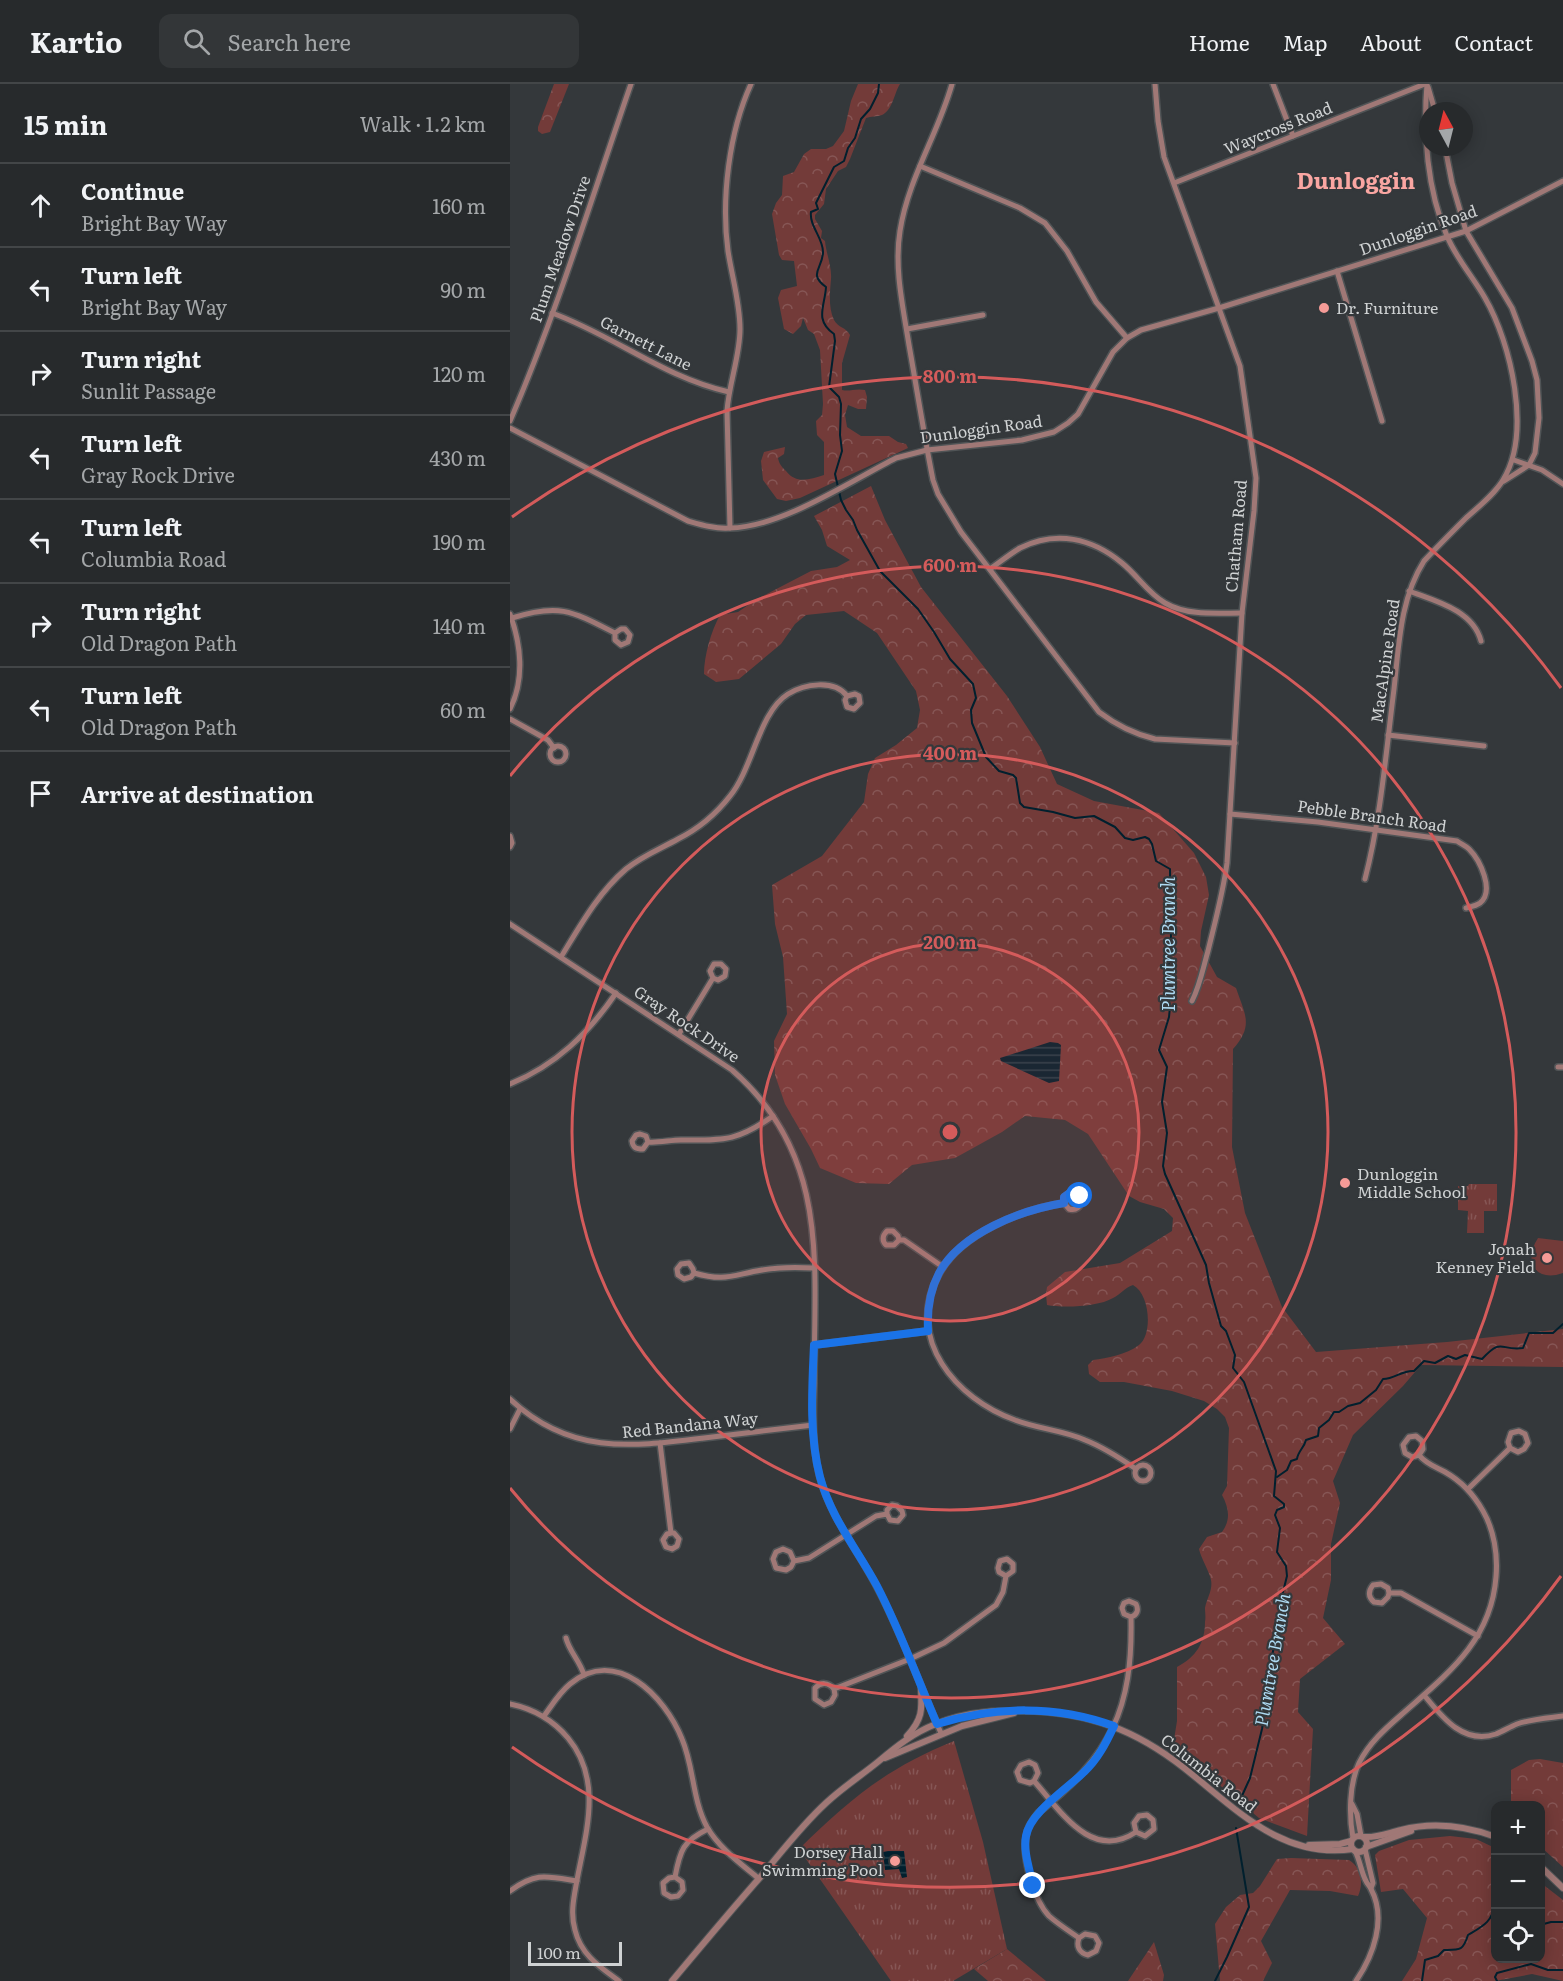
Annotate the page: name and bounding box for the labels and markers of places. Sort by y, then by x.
place label: Dr. Furniture [1336,295,1438,319]
marker: Dr. Furniture [1317,301,1331,315]
centre of rings [940,1122,960,1142]
place label: Dunloggin Middle School [1357,1161,1466,1203]
marker: Dunloggin Middle School [1338,1176,1352,1190]
place label: Jonah Kenney Field [1436,1236,1535,1278]
marker: Jonah Kenney Field [1540,1251,1554,1265]
place label: Dorsey Hall Swimming Pool [762,1839,883,1881]
marker: Dorsey Hall Swimming Pool [888,1854,902,1868]

